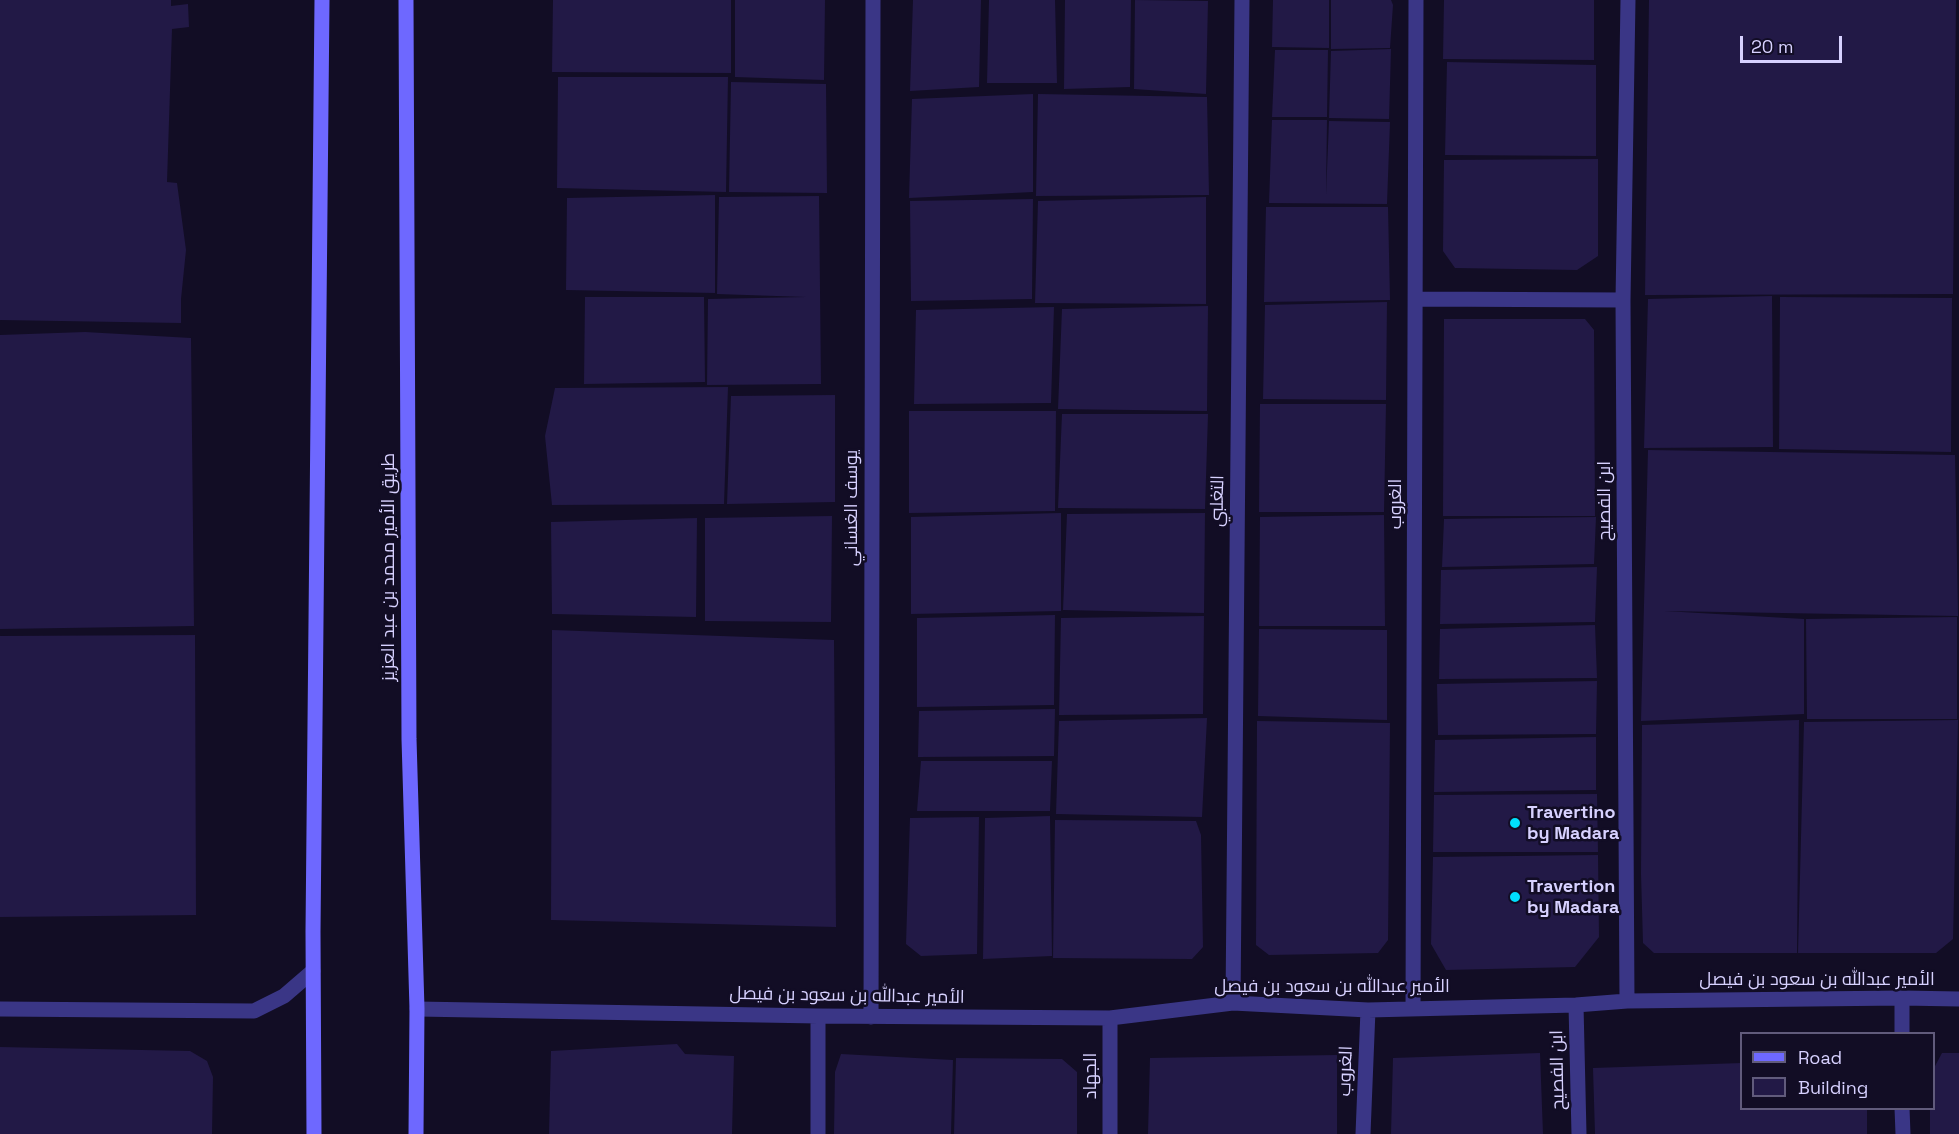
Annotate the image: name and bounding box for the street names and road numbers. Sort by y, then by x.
street label: يوسف الغساني [841,450,863,566]
street label: طريق الأمير محمد بن عبد العزيز [378,453,400,681]
street label: ابن الفصيح [1594,461,1616,541]
street label: التغلبي [1207,475,1229,527]
street label: الغروب [1385,479,1407,529]
street label: الأمير عبدالله بن سعود بن فيصل [1699,969,1935,991]
street label: الأمير عبدالله بن سعود بن فيصل [1214,976,1450,998]
street label: الأمير عبدالله بن سعود بن فيصل [729,983,965,1009]
street label: ابن الفصيح [1547,1030,1569,1110]
street label: الغروب [1334,1045,1358,1097]
street label: الجهاد [1080,1053,1102,1099]

